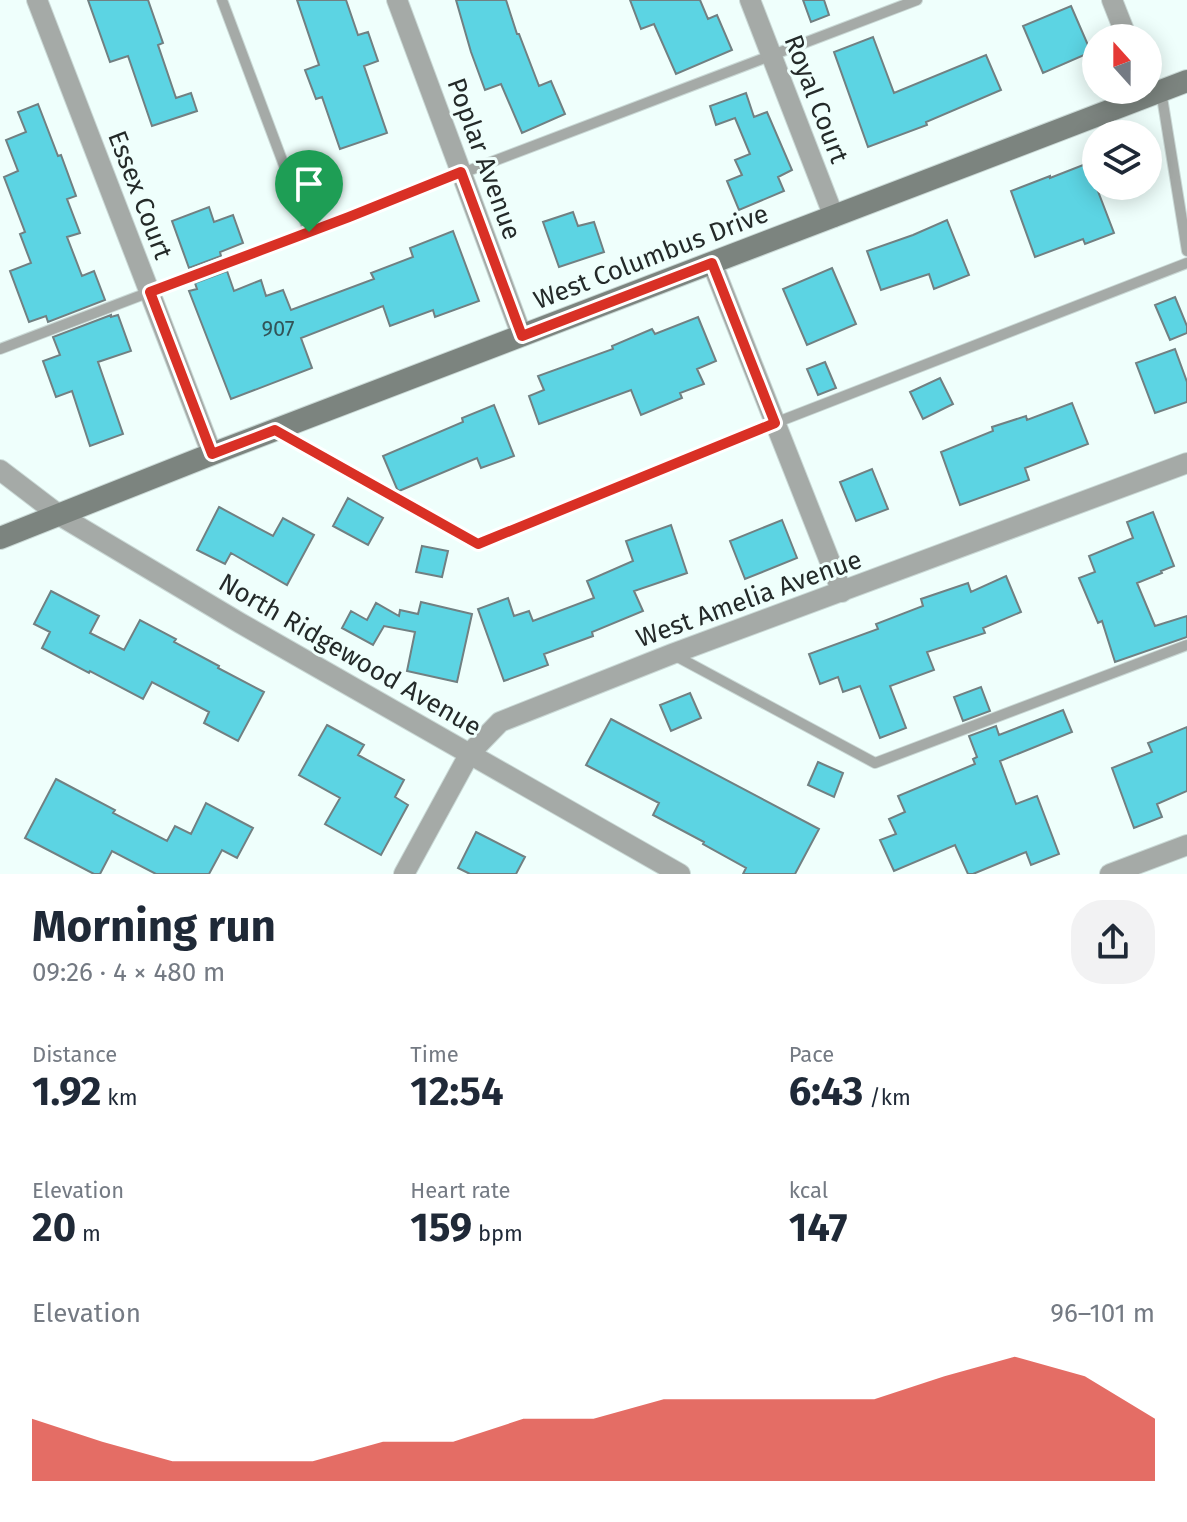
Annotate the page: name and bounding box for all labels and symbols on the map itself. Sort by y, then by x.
north arrow [1082,24,1162,104]
street label: Royal Court [777,30,855,168]
street label: Poplar Avenue [440,74,528,244]
street label: Essex Court [101,126,179,264]
pin [275,150,343,232]
street label: West Columbus Drive [529,198,773,316]
house number: 907 [261,315,295,342]
street label: West Amelia Avenue [632,544,866,654]
street label: North Ridgewood Avenue [213,567,487,743]

